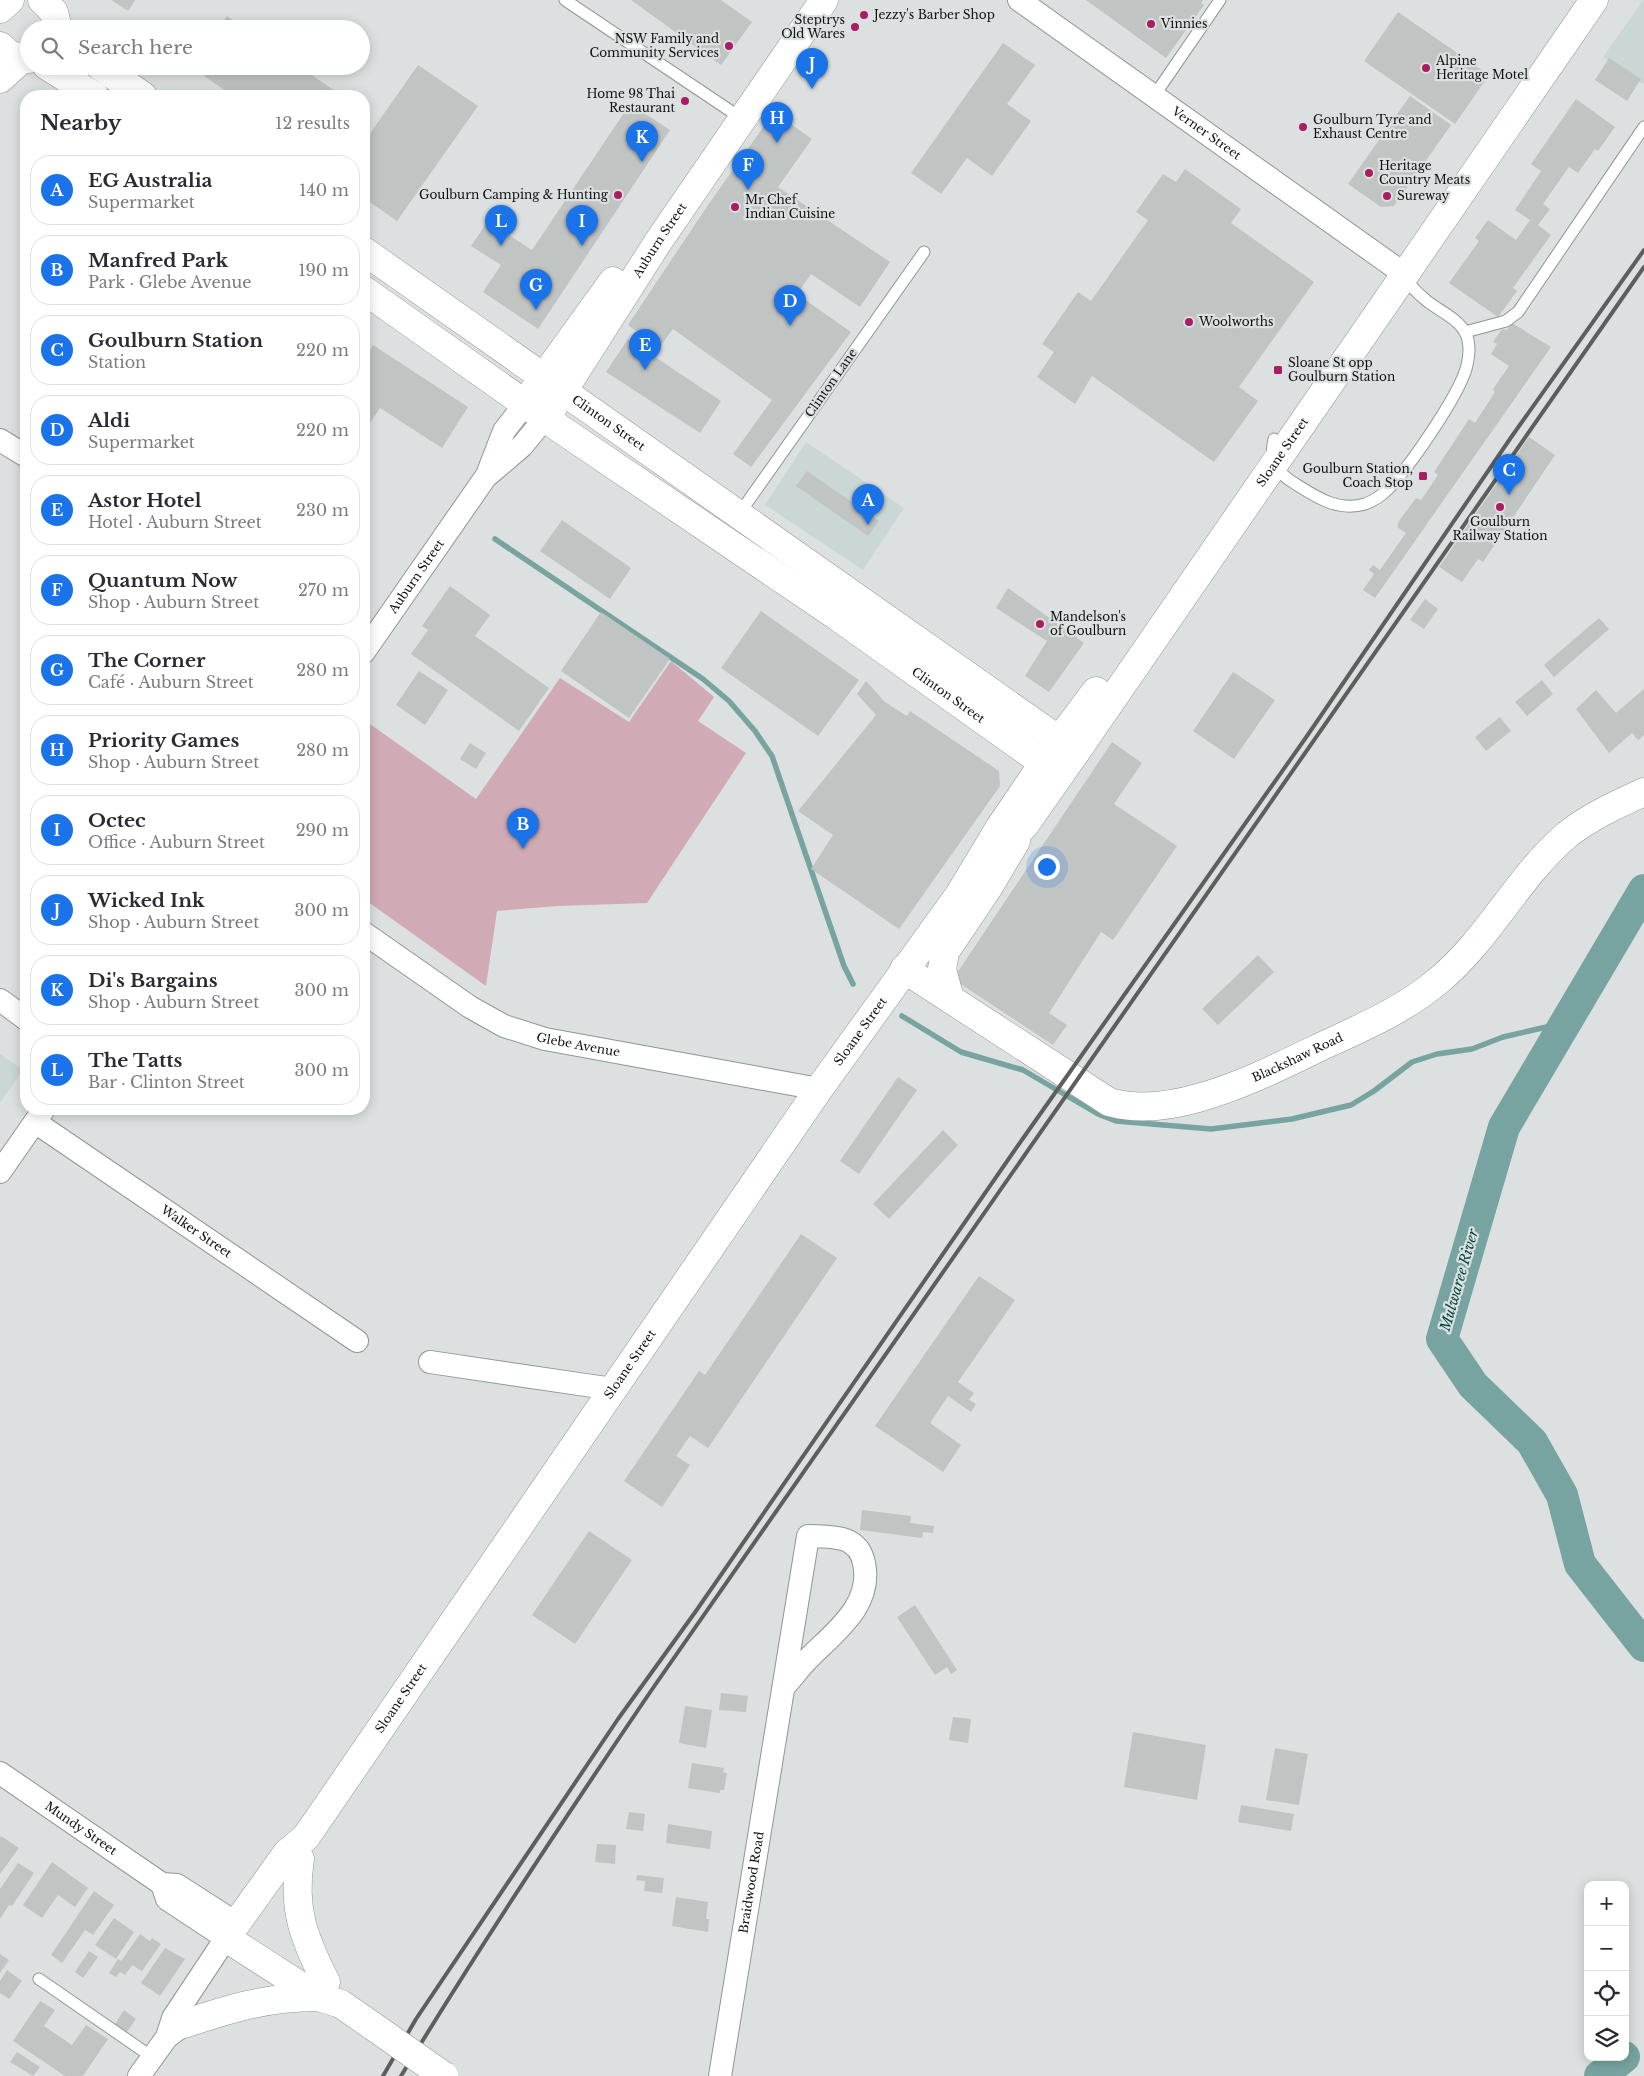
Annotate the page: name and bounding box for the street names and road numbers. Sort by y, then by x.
street label: Verner Street [1168,103,1245,163]
street label: Auburn Street [629,199,690,281]
street label: Clinton Lane [801,345,860,420]
street label: Clinton Street [569,392,649,454]
street label: Sloane Street [1253,414,1311,490]
street label: Auburn Street [385,536,447,617]
street label: Clinton Street [909,664,988,726]
street label: Sloane Street [830,994,890,1068]
street label: Glebe Avenue [535,1029,621,1060]
street label: Blackshaw Road [1249,1029,1345,1085]
street label: Walker Street [157,1201,235,1261]
street label: Sloane Street [601,1326,659,1402]
street label: Sloane Street [372,1660,430,1736]
street label: Mundy Street [42,1798,120,1858]
street label: Braidwood Road [735,1830,767,1935]

